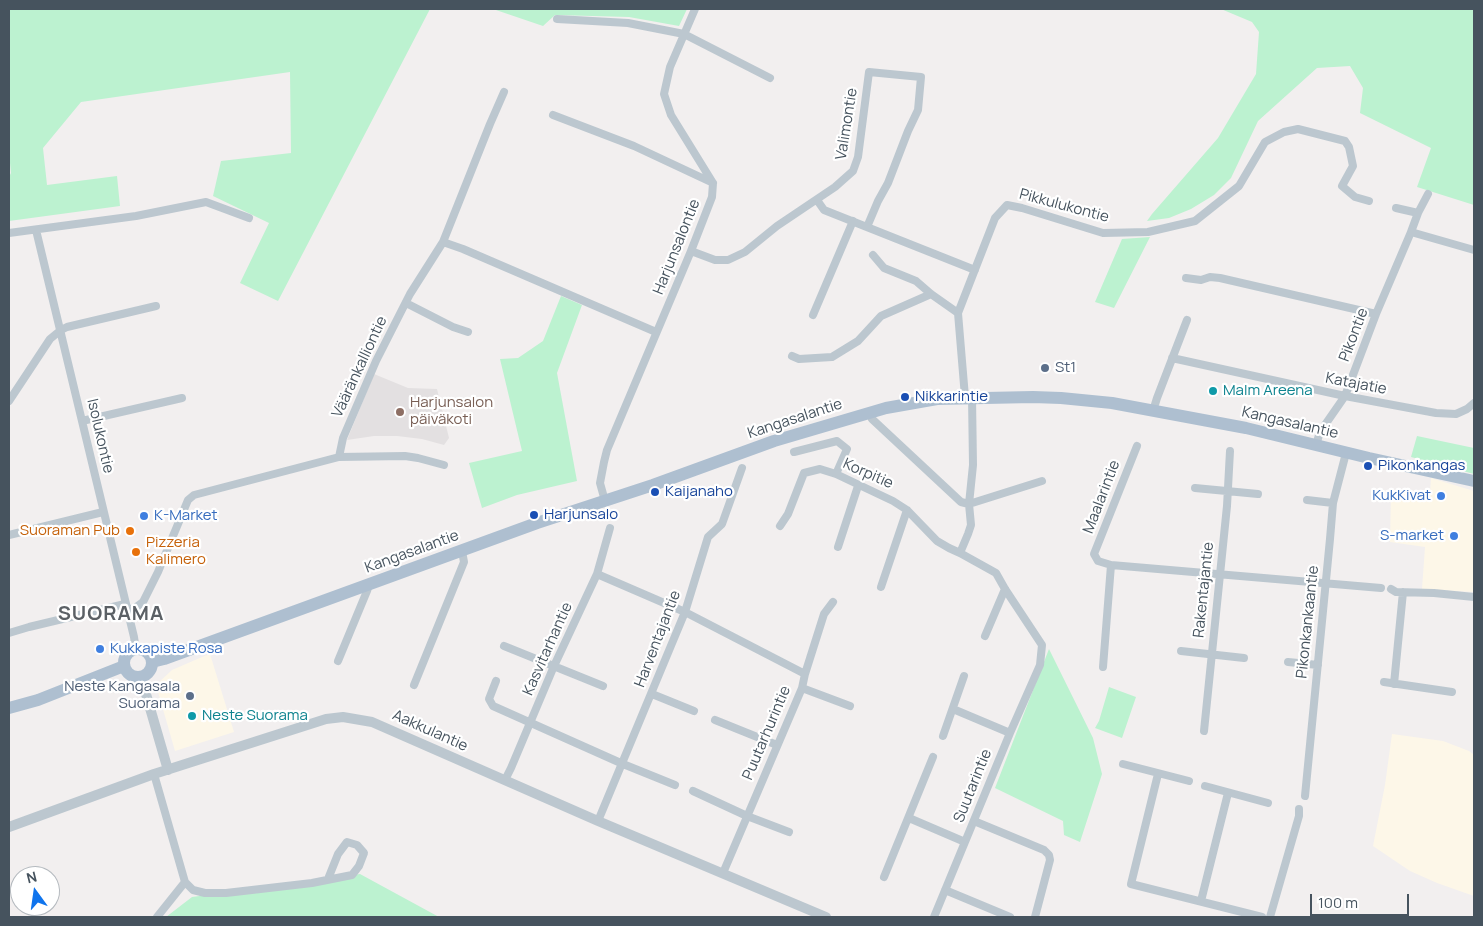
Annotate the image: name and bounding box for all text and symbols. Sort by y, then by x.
street label: Valimontie [832,87,862,161]
street label: Pikkulukontie [1017,185,1111,227]
street label: Harjunsalontie [650,197,704,297]
street label: Pikontie [1336,306,1372,364]
street label: Vääränkalliontie [329,313,391,421]
place label: St1 [1055,359,1076,377]
marker: St1 [1039,362,1051,374]
street label: Katajatie [1324,369,1388,399]
place label: Malm Areena [1223,382,1312,400]
marker: Malm Areena [1207,385,1219,397]
place label: Nikkarintie [915,388,988,406]
marker: Nikkarintie [899,391,911,403]
place label: Harjunsalon päiväkoti [410,394,493,429]
street label: Kangasalantie [745,395,845,443]
street label: Isolukontie [83,397,117,475]
street label: Kangasalantie [1240,403,1340,443]
marker: Harjunsalon päiväkoti [394,406,406,418]
street label: Korpitie [840,455,896,493]
place label: Pikonkangas [1378,457,1465,475]
street label: Maalarintie [1080,458,1124,536]
marker: Pikonkangas [1362,460,1374,472]
place label: Kaijanaho [665,483,733,501]
marker: Kaijanaho [649,486,661,498]
place label: KukKivat [1372,487,1431,505]
marker: KukKivat [1435,490,1447,502]
place label: Harjunsalo [544,506,618,524]
place label: K-Market [154,507,218,525]
marker: Harjunsalo [528,509,540,521]
marker: K-Market [138,510,150,522]
place label: Suoraman Pub [20,522,120,540]
marker: Suoraman Pub [124,525,136,537]
street label: Kangasalantie [363,527,461,577]
place label: S-market [1380,527,1444,545]
marker: S-market [1448,530,1460,542]
place label: Pizzeria Kalimero [146,534,206,569]
street label: Rakentajantie [1190,541,1218,639]
marker: Pizzeria Kalimero [130,546,142,558]
street label: Pikonkankaantie [1293,565,1323,679]
street label: Harventajantie [631,588,685,690]
street label: Kasvitarhantie [519,600,577,698]
district label: SUORAMA [57,602,165,626]
place label: Kukkapiste Rosa [110,640,223,658]
marker: Kukkapiste Rosa [94,643,106,655]
place label: Neste Kangasala Suorama [64,678,180,713]
street label: Puutarhurintie [739,683,795,783]
marker: Neste Kangasala Suorama [184,690,196,702]
street label: Aakkulantie [390,706,470,756]
place label: Neste Suorama [202,707,308,725]
marker: Neste Suorama [186,710,198,722]
street label: Suutarintie [950,747,996,825]
north arrow [10,866,60,916]
text: N [24,866,39,887]
scale bar [1313,884,1412,916]
text: 100 m [1318,892,1358,913]

